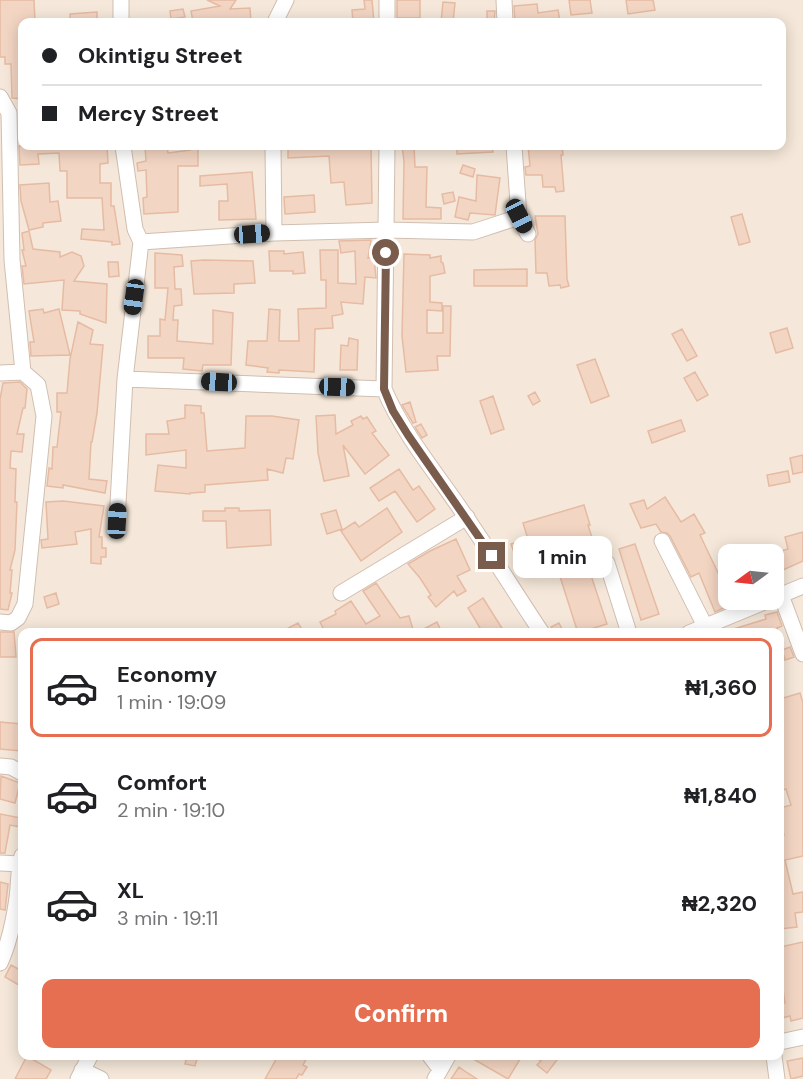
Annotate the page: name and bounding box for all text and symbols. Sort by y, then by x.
text: Okintigu Street [78,41,242,70]
text: Mercy Street [78,99,219,128]
car [503,196,535,236]
car [233,224,271,244]
route start [372,239,399,266]
car [123,278,145,316]
car [201,372,237,392]
car [319,377,355,397]
car [107,503,127,539]
callout: 1 min [513,535,612,577]
route end [478,542,505,569]
text: 1 min [538,544,587,570]
north arrow [718,544,784,610]
map controls [718,544,784,610]
text: Economy [117,660,217,689]
icon: car [45,661,99,715]
text: ₦1,360 [685,673,757,702]
text: 1 min · 19:09 [117,689,226,715]
text: Comfort [117,768,207,797]
icon: car [45,769,99,823]
text: ₦1,840 [684,781,757,810]
text: 2 min · 19:10 [117,797,225,823]
text: XL [117,876,144,905]
icon: car [45,877,99,931]
text: ₦2,320 [682,889,757,918]
text: 3 min · 19:11 [117,905,218,931]
button: Confirm [42,979,760,1048]

